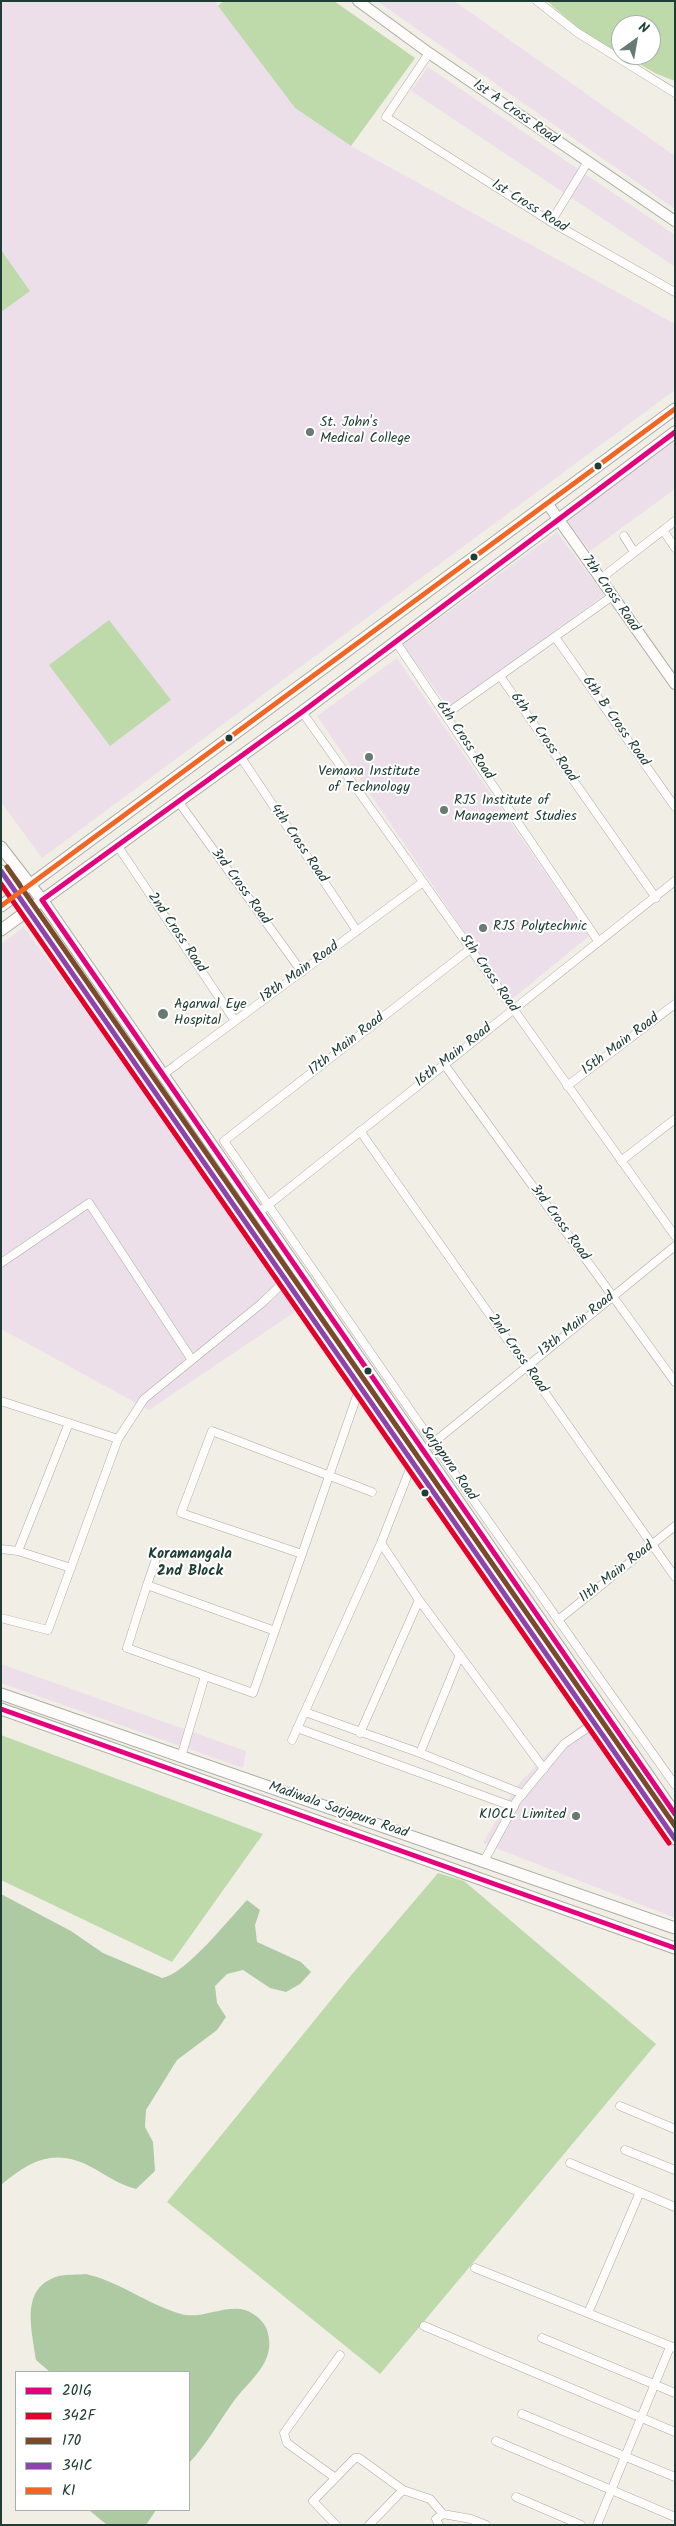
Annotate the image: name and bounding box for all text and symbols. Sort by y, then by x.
north arrow [611,15,661,65]
text: N [634,16,653,40]
street label: 1st A Cross Road [469,77,561,149]
street label: 1st Cross Road [488,177,570,237]
place label: St. John's Medical College [320,416,410,448]
marker: St. John's Medical College [304,426,316,438]
unlabelled marker [593,461,603,471]
unlabelled marker [469,552,479,562]
street label: 7th Cross Road [577,552,643,636]
street label: 6th B Cross Road [578,674,652,770]
street label: 6th A Cross Road [506,690,580,786]
street label: 6th Cross Road [432,698,496,784]
unlabelled marker [224,733,234,743]
marker: Vemana Institute of Technology [363,751,375,763]
place label: Vemana Institute of Technology [318,765,420,798]
place label: RJS Institute of Management Studies [454,794,577,826]
street label: 4th Cross Road [266,801,330,887]
marker: RJS Institute of Management Studies [438,804,450,816]
street label: 3rd Cross Road [207,846,273,928]
street label: 2nd Cross Road [143,890,209,976]
place label: RJS Polytechnic [493,920,587,936]
marker: RJS Polytechnic [477,922,489,934]
street label: 5th Cross Road [455,932,521,1016]
street label: 18th Main Road [257,939,343,1007]
place label: Agarwal Eye Hospital [174,998,246,1030]
marker: Agarwal Eye Hospital [156,1007,170,1021]
street label: 17th Main Road [306,1010,388,1080]
street label: 15th Main Road [579,1010,663,1080]
street label: 16th Main Road [412,1021,496,1091]
street label: 3rd Cross Road [526,1182,592,1264]
street label: 13th Main Road [536,1289,618,1361]
street label: 2nd Cross Road [483,1311,551,1397]
unlabelled marker [363,1366,373,1376]
street label: Sarjapura Road [416,1424,480,1504]
unlabelled marker [420,1488,430,1498]
street label: 11th Main Road [577,1539,657,1607]
district label: Koramangala 2nd Block [148,1546,232,1581]
street label: Madiwala Sarjapura Road [266,1779,410,1843]
place label: KIOCL Limited [479,1808,566,1824]
marker: KIOCL Limited [570,1810,582,1822]
legend [15,2371,190,2511]
text: 201G [62,2379,92,2403]
text: 342F [62,2404,95,2428]
text: 170 [62,2429,81,2453]
text: 341C [62,2454,93,2478]
text: K1 [62,2479,76,2503]

